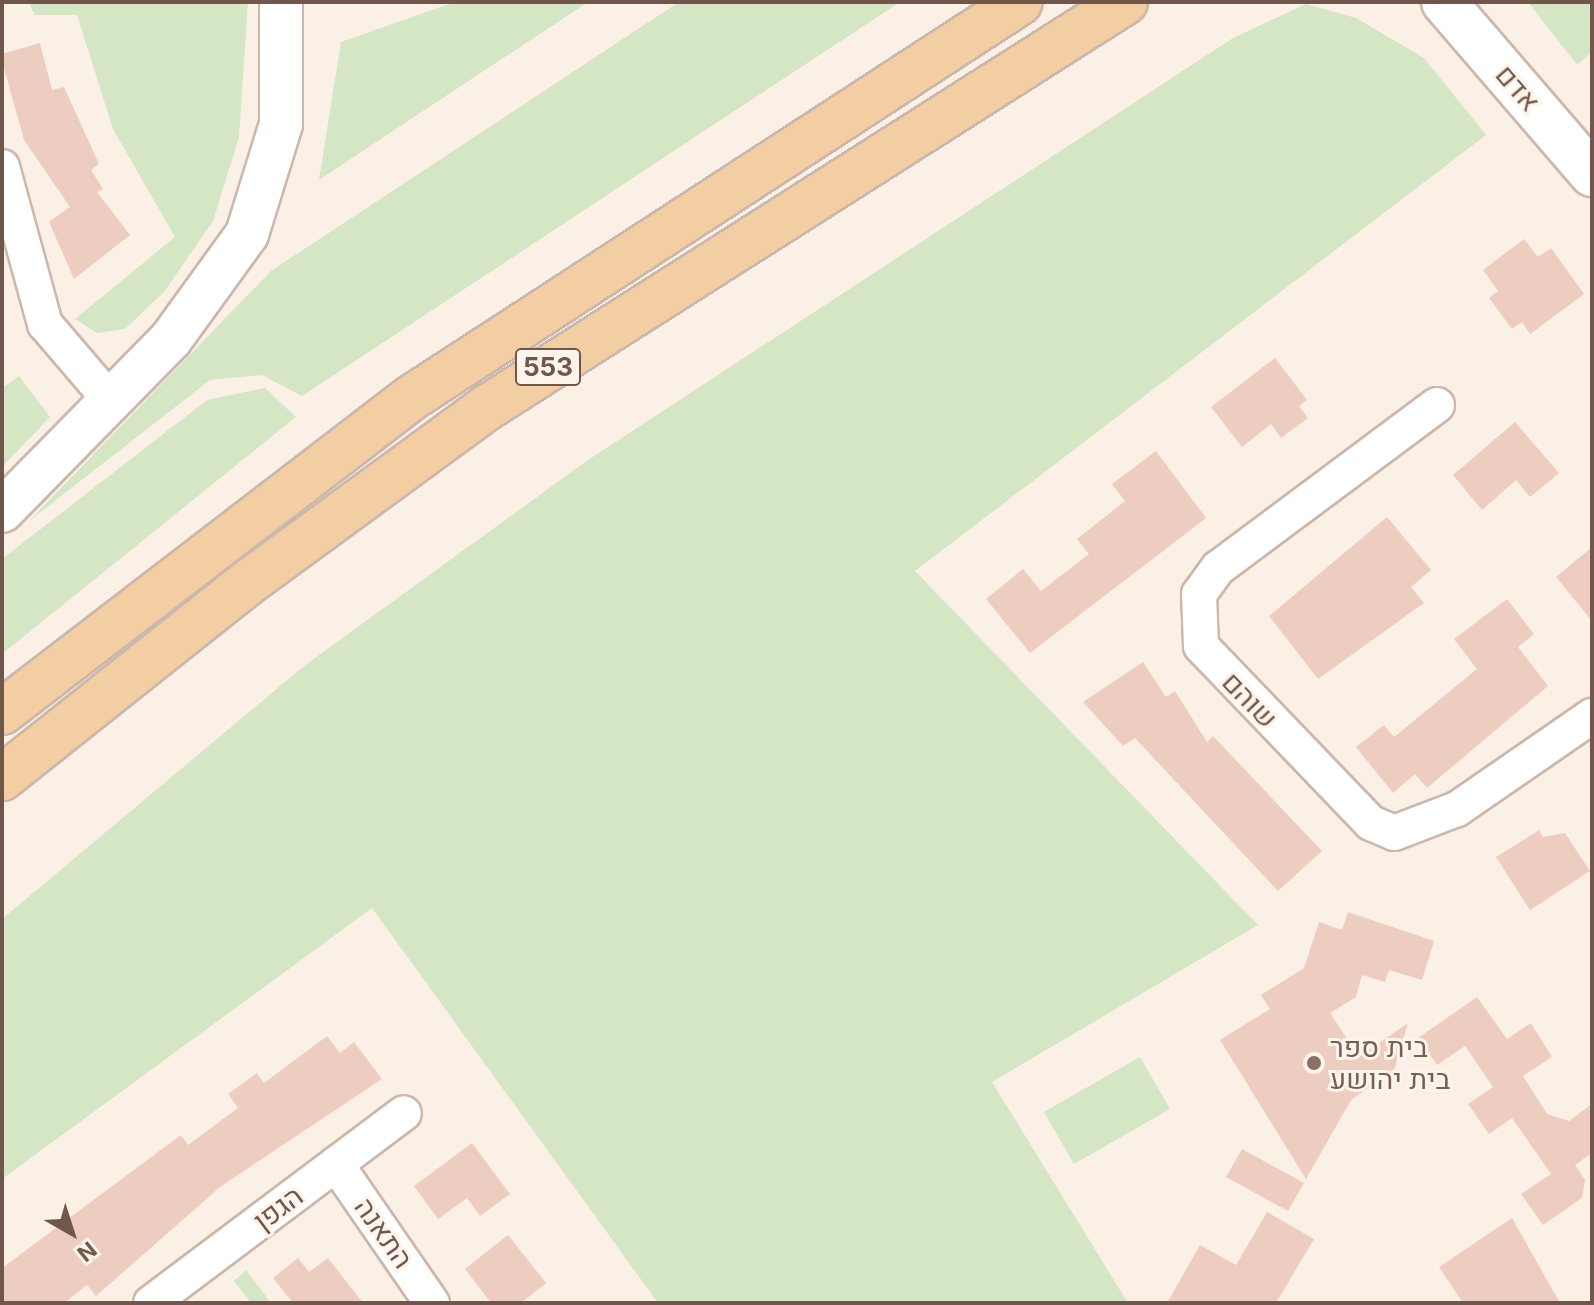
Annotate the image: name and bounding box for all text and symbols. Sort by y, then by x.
street label: אדם [1489,58,1547,118]
road number: 553 [514,345,582,389]
street label: שוהם [1215,665,1285,735]
place label: בית ספר בית יהושע [1330,1030,1450,1096]
marker: בית ספר בית יהושע [1305,1054,1323,1072]
street label: הגפן [247,1179,309,1237]
street label: התאנה [348,1191,420,1275]
north arrow [32,1193,112,1273]
text: N [72,1236,102,1267]

